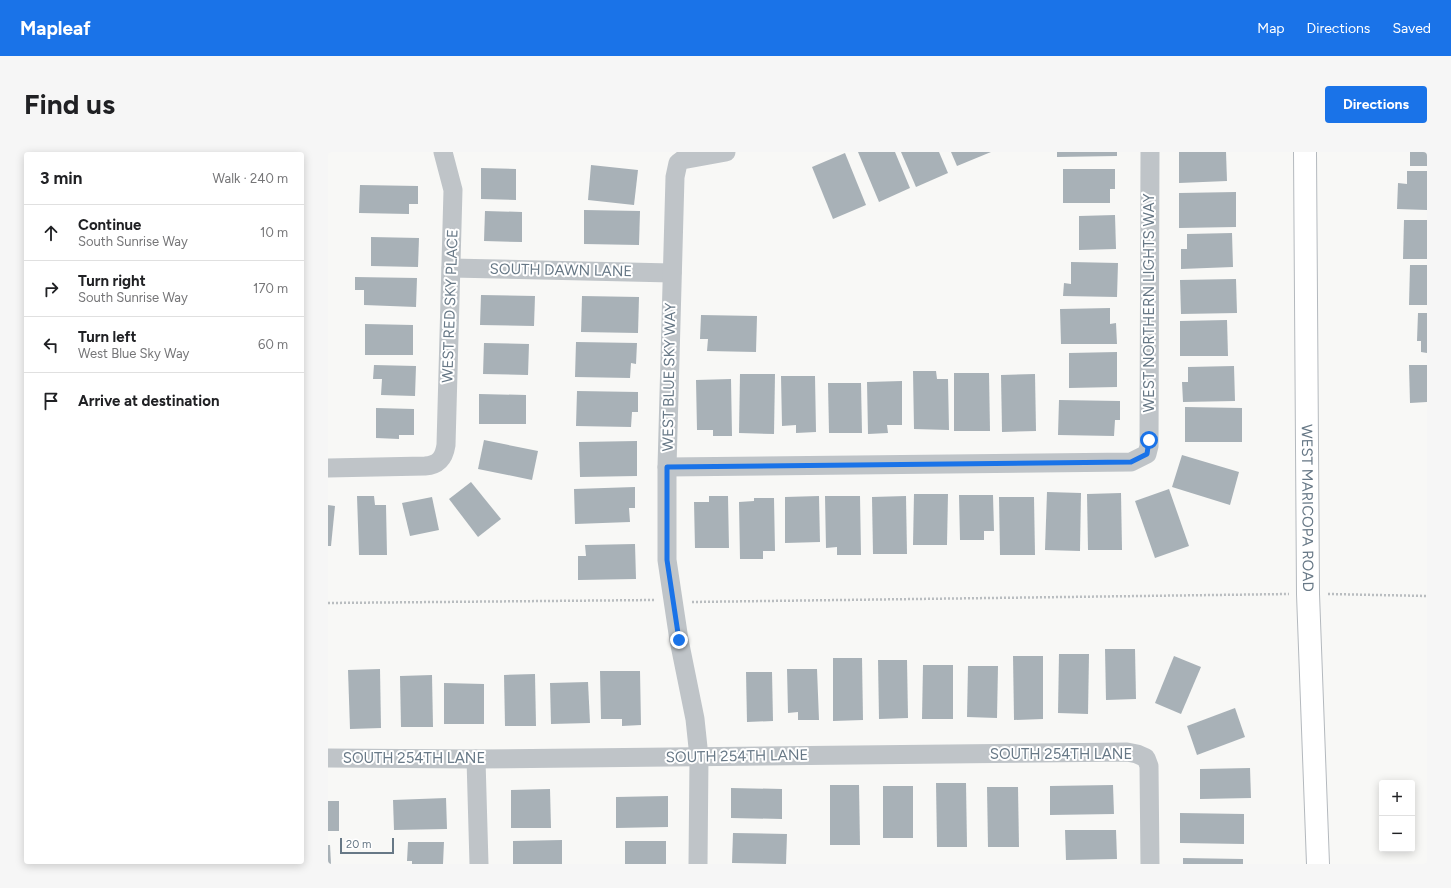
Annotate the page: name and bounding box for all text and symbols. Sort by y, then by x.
text: Mapleaf [20,17,91,40]
text: Map [1257,20,1285,37]
text: Directions [1307,20,1370,37]
text: Saved [1392,20,1431,37]
button: Directions [1325,86,1427,123]
text: Find us [24,87,115,121]
text: 3 min [40,168,82,188]
text: Walk · 240 m [213,171,288,186]
street label: WEST NORTHERN LIGHTS WAY [1140,194,1158,412]
text: Continue [78,216,141,234]
icon: ahead [40,222,62,244]
text: 10 m [260,225,288,240]
street label: WEST RED SKY PLACE [438,229,462,383]
text: South Sunrise Way [78,234,188,249]
street label: SOUTH DAWN LANE [489,260,633,280]
text: Turn right [78,272,146,290]
icon: right [40,278,62,300]
text: 170 m [253,281,288,296]
text: South Sunrise Way [78,290,188,305]
street label: WEST BLUE SKY WAY [659,302,679,452]
text: Turn left [78,328,136,346]
icon: left [40,334,62,356]
text: 60 m [258,337,288,352]
text: West Blue Sky Way [78,346,189,361]
icon: arrive [40,390,62,412]
text: Arrive at destination [78,392,219,410]
street label: WEST MARICOPA ROAD [1298,424,1317,592]
route start [1140,431,1158,449]
route end [670,631,688,649]
street label: SOUTH 254TH LANE [990,745,1132,763]
street label: SOUTH 254TH LANE [666,746,808,766]
street label: SOUTH 254TH LANE [343,749,485,767]
map controls [1379,780,1415,852]
button: + [1379,780,1415,816]
button: − [1379,816,1415,852]
scale bar [340,836,394,855]
text: 20 m [346,838,371,851]

